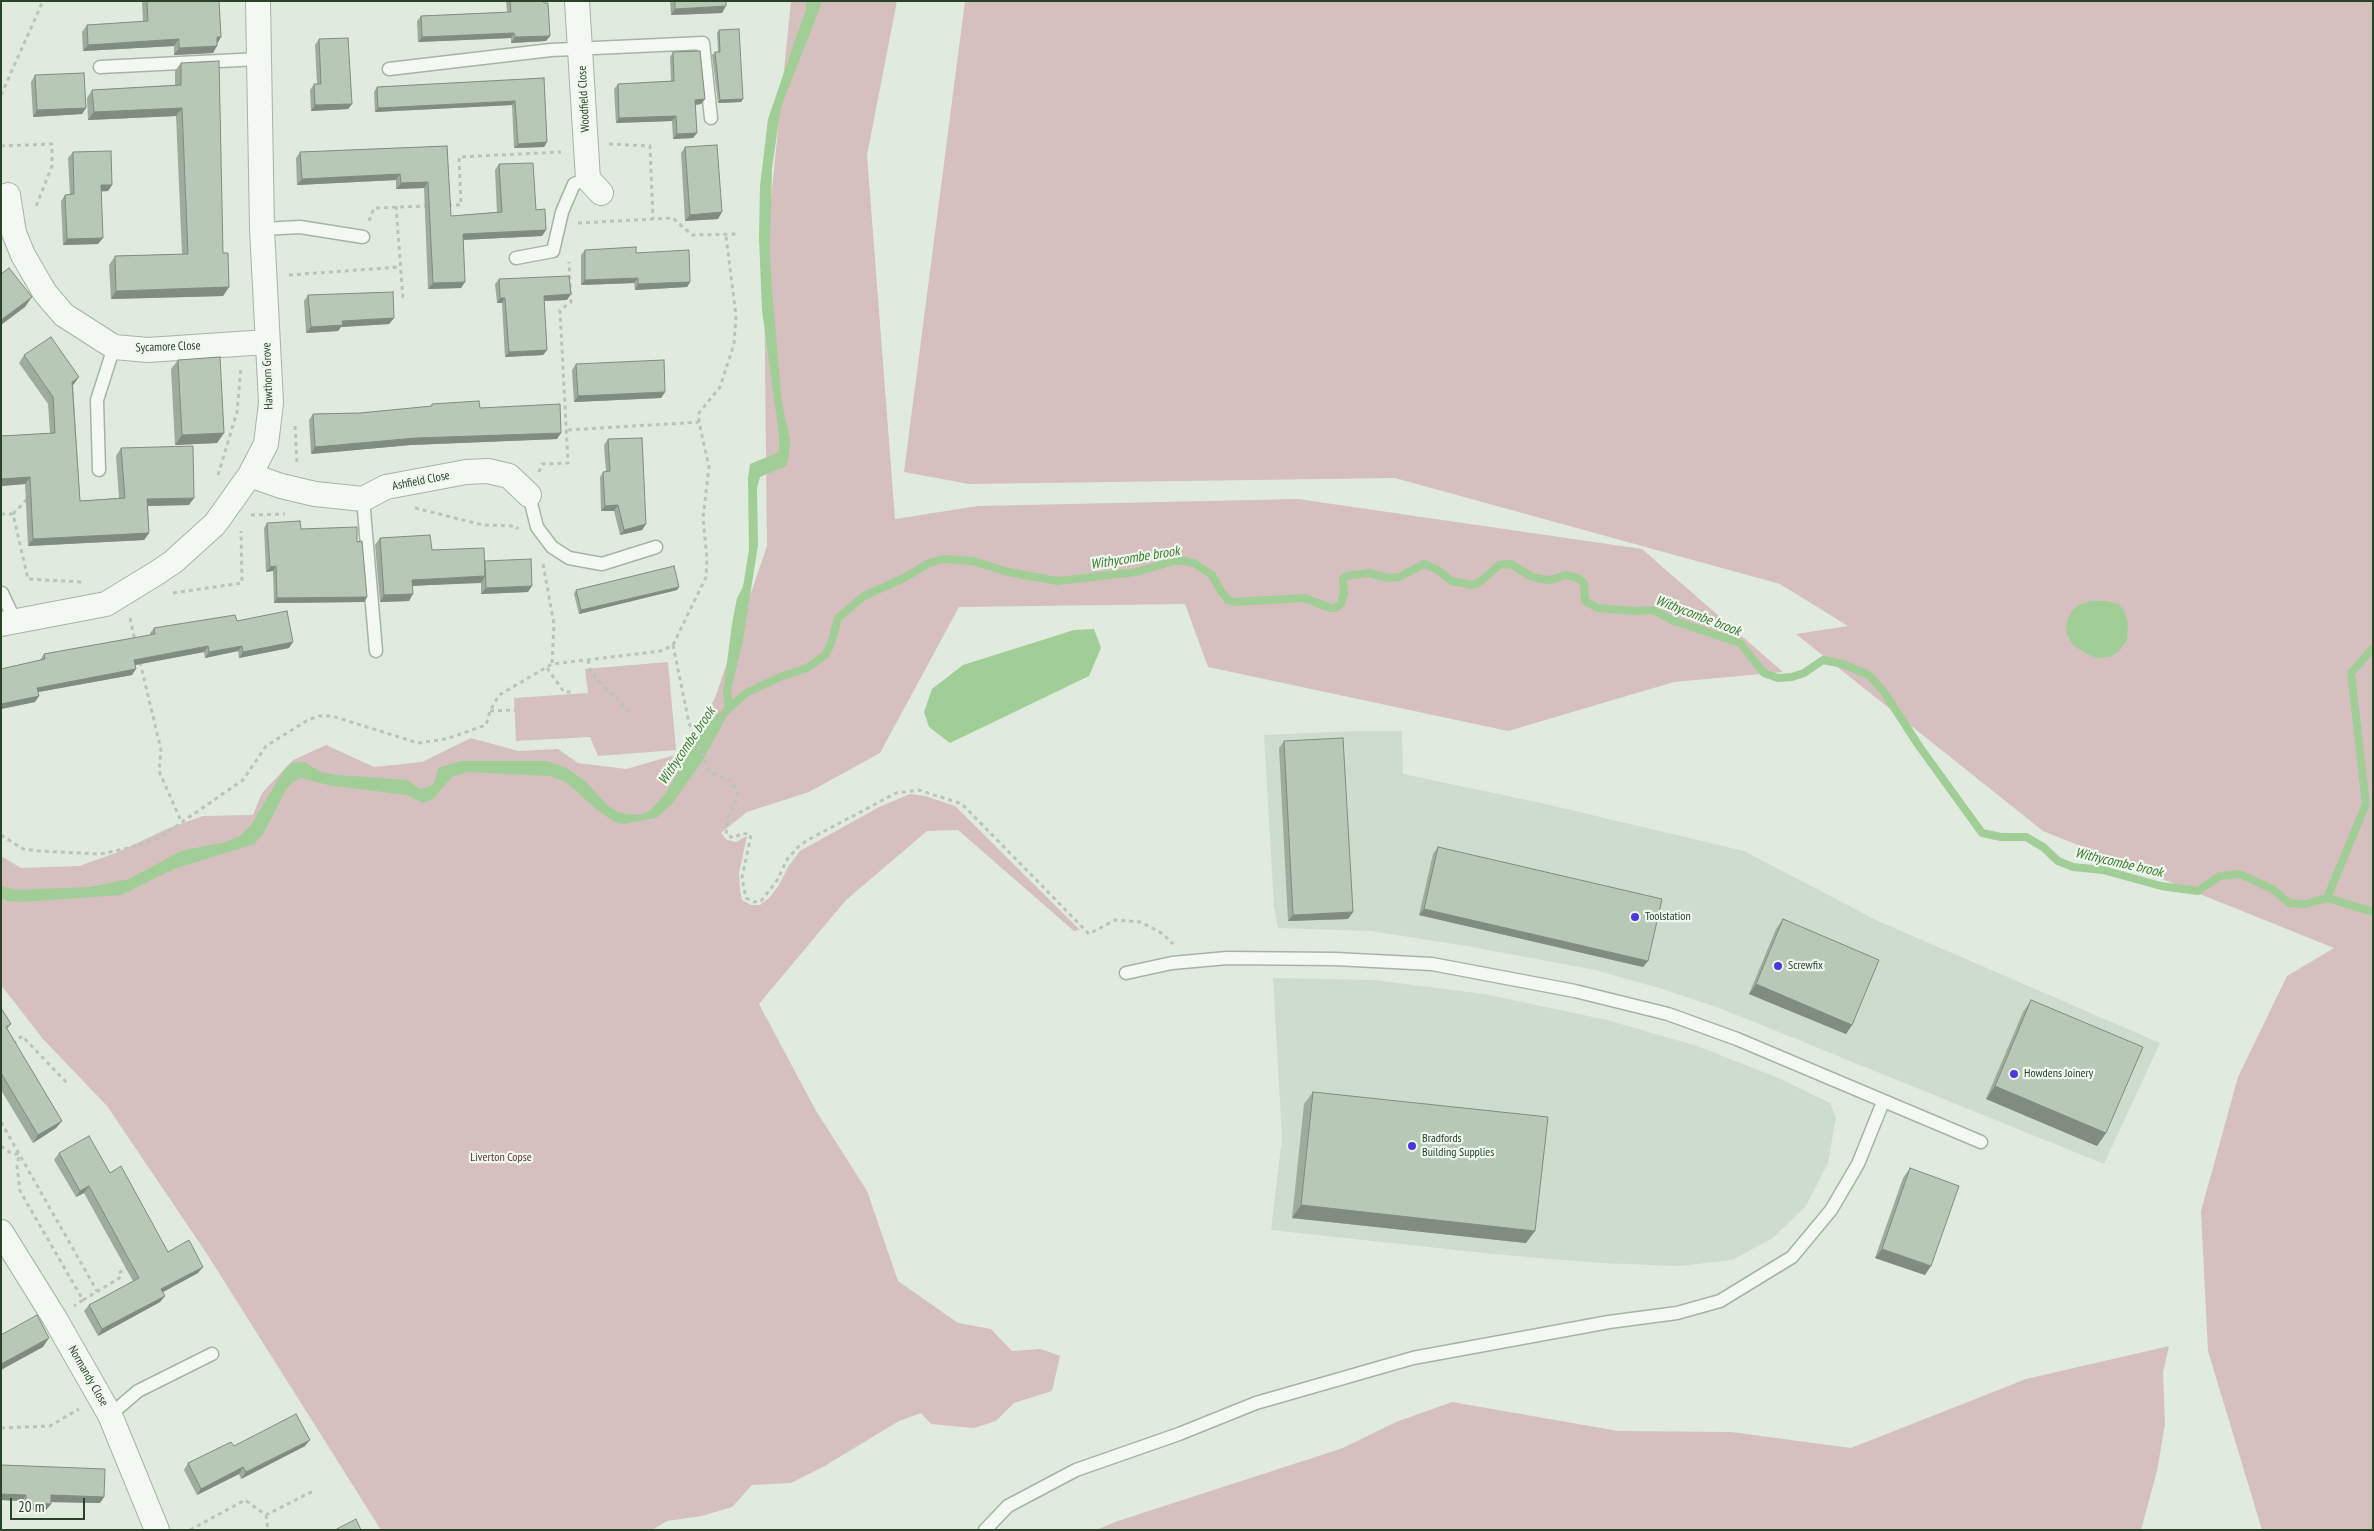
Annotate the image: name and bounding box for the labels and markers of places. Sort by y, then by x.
place label: Toolstation [1645,910,1691,924]
marker: Toolstation [1629,911,1641,923]
place label: Screwfix [1788,959,1823,973]
marker: Screwfix [1772,960,1784,972]
place label: Howdens Joinery [2024,1067,2093,1081]
marker: Howdens Joinery [2008,1068,2020,1080]
place label: Bradfords Building Supplies [1422,1132,1494,1160]
marker: Bradfords Building Supplies [1406,1140,1418,1152]

